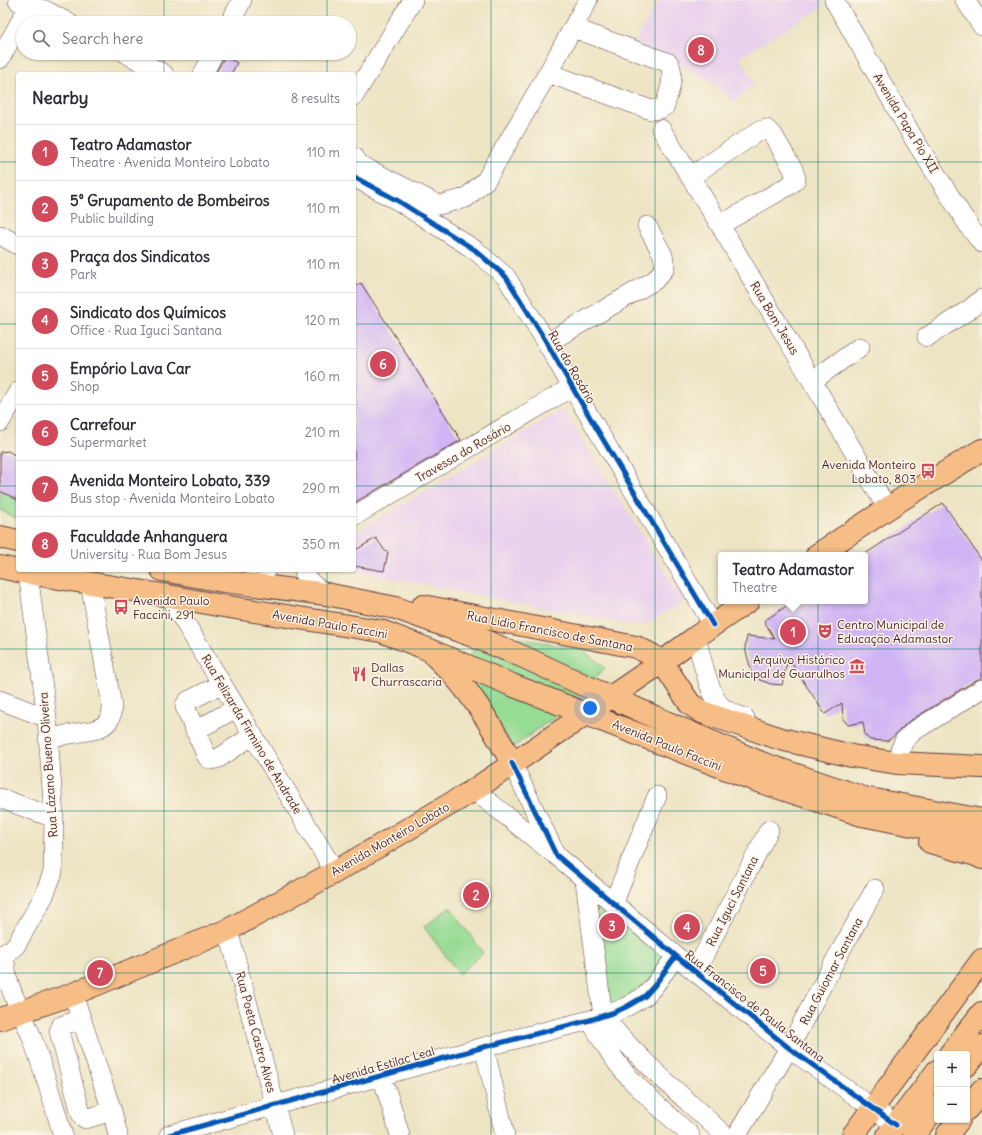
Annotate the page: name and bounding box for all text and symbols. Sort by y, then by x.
search box [16,16,356,60]
icon: search [30,27,52,49]
text: Search here [62,29,143,48]
pin: 8 [688,35,714,65]
street label: Avenida Papa Pio XII [870,70,942,176]
text: Nearby [32,87,88,109]
text: 8 results [291,90,340,107]
text: Teatro Adamastor [70,135,192,154]
text: 1 [42,144,48,161]
text: 110 m [307,144,340,161]
text: Theatre · Avenida Monteiro Lobato [70,154,270,171]
text: 5° Grupamento de Bombeiros [70,191,270,210]
text: 2 [41,200,49,217]
text: 110 m [307,200,340,217]
text: Public building [70,210,154,227]
text: Praça dos Sindicatos [70,247,210,266]
text: 3 [41,256,49,273]
text: 110 m [307,256,340,273]
text: Park [70,266,97,283]
street label: Rua Bom Jesus [747,279,803,357]
text: Sindicato dos Químicos [70,303,226,322]
text: 4 [41,312,49,329]
text: 120 m [305,312,340,329]
text: Office · Rua Iguci Santana [70,322,222,339]
street label: Rua do Rosário [545,328,599,406]
pin: 6 [370,349,396,379]
text: Empório Lava Car [70,359,191,378]
text: 5 [41,368,49,385]
text: 160 m [304,368,340,385]
text: Shop [70,378,99,395]
text: Carrefour [70,415,136,434]
street label: Travessa do Rosário [413,418,514,485]
text: 6 [41,424,49,441]
text: 210 m [305,424,340,441]
text: Supermarket [70,434,147,451]
place label: Avenida Monteiro Lobato, 803 [822,457,916,486]
bus stop icon: Avenida Monteiro Lobato, 803 [919,462,937,480]
text: Avenida Monteiro Lobato, 339 [70,471,270,490]
text: 7 [42,480,48,497]
text: 290 m [302,480,340,497]
text: Bus stop · Avenida Monteiro Lobato [70,490,275,507]
text: Faculdade Anhanguera [70,527,228,546]
text: 8 [41,536,49,553]
text: 350 m [302,536,340,553]
text: University · Rua Bom Jesus [70,546,227,563]
popup [718,552,868,604]
text: Teatro Adamastor [732,560,854,579]
text: Theatre [732,579,777,596]
place label: Avenida Paulo Faccini, 291 [133,593,210,622]
bus stop icon: Avenida Paulo Faccini, 291 [112,598,130,616]
street label: Avenida Paulo Faccini [271,606,389,642]
street label: Rua Lidio Francisco de Santana [466,608,634,655]
pin: 1 [780,617,806,647]
place label: Centro Municipal de Educação Adamastor [837,617,953,646]
theatre icon: Centro Municipal de Educação Adamastor [816,622,834,640]
street label: Rua Felizarda Firmino de Andrade [198,652,306,816]
place label: Arquivo Histórico Municipal de Guarulhos [718,652,845,681]
museum icon: Arquivo Histórico Municipal de Guarulhos [848,657,866,675]
place label: Dallas Churrascaria [371,660,442,689]
restaurant icon: Dallas Churrascaria [350,665,368,683]
street label: Rua Lázano Bueno Oliveira [35,692,61,838]
your location [580,698,600,718]
street label: Avenida Paulo Faccini [610,716,724,774]
street label: Avenida Monteiro Lobato [328,799,452,879]
street label: Rua Iguci Santana [703,853,761,949]
pin: 2 [463,880,489,910]
pin: 3 [599,911,625,941]
pin: 4 [674,912,700,942]
street label: Rua Guiomar Santana [796,915,866,1027]
street label: Rua Francisco de Paula Santana [682,947,828,1065]
pin: 5 [750,956,776,986]
pin: 7 [87,958,113,988]
street label: Rua Poeta Castro Alves [233,970,279,1094]
street label: Avenida Estilac Leal [330,1043,436,1087]
map controls [934,1051,970,1123]
button: + [934,1051,970,1087]
button: − [934,1087,970,1123]

